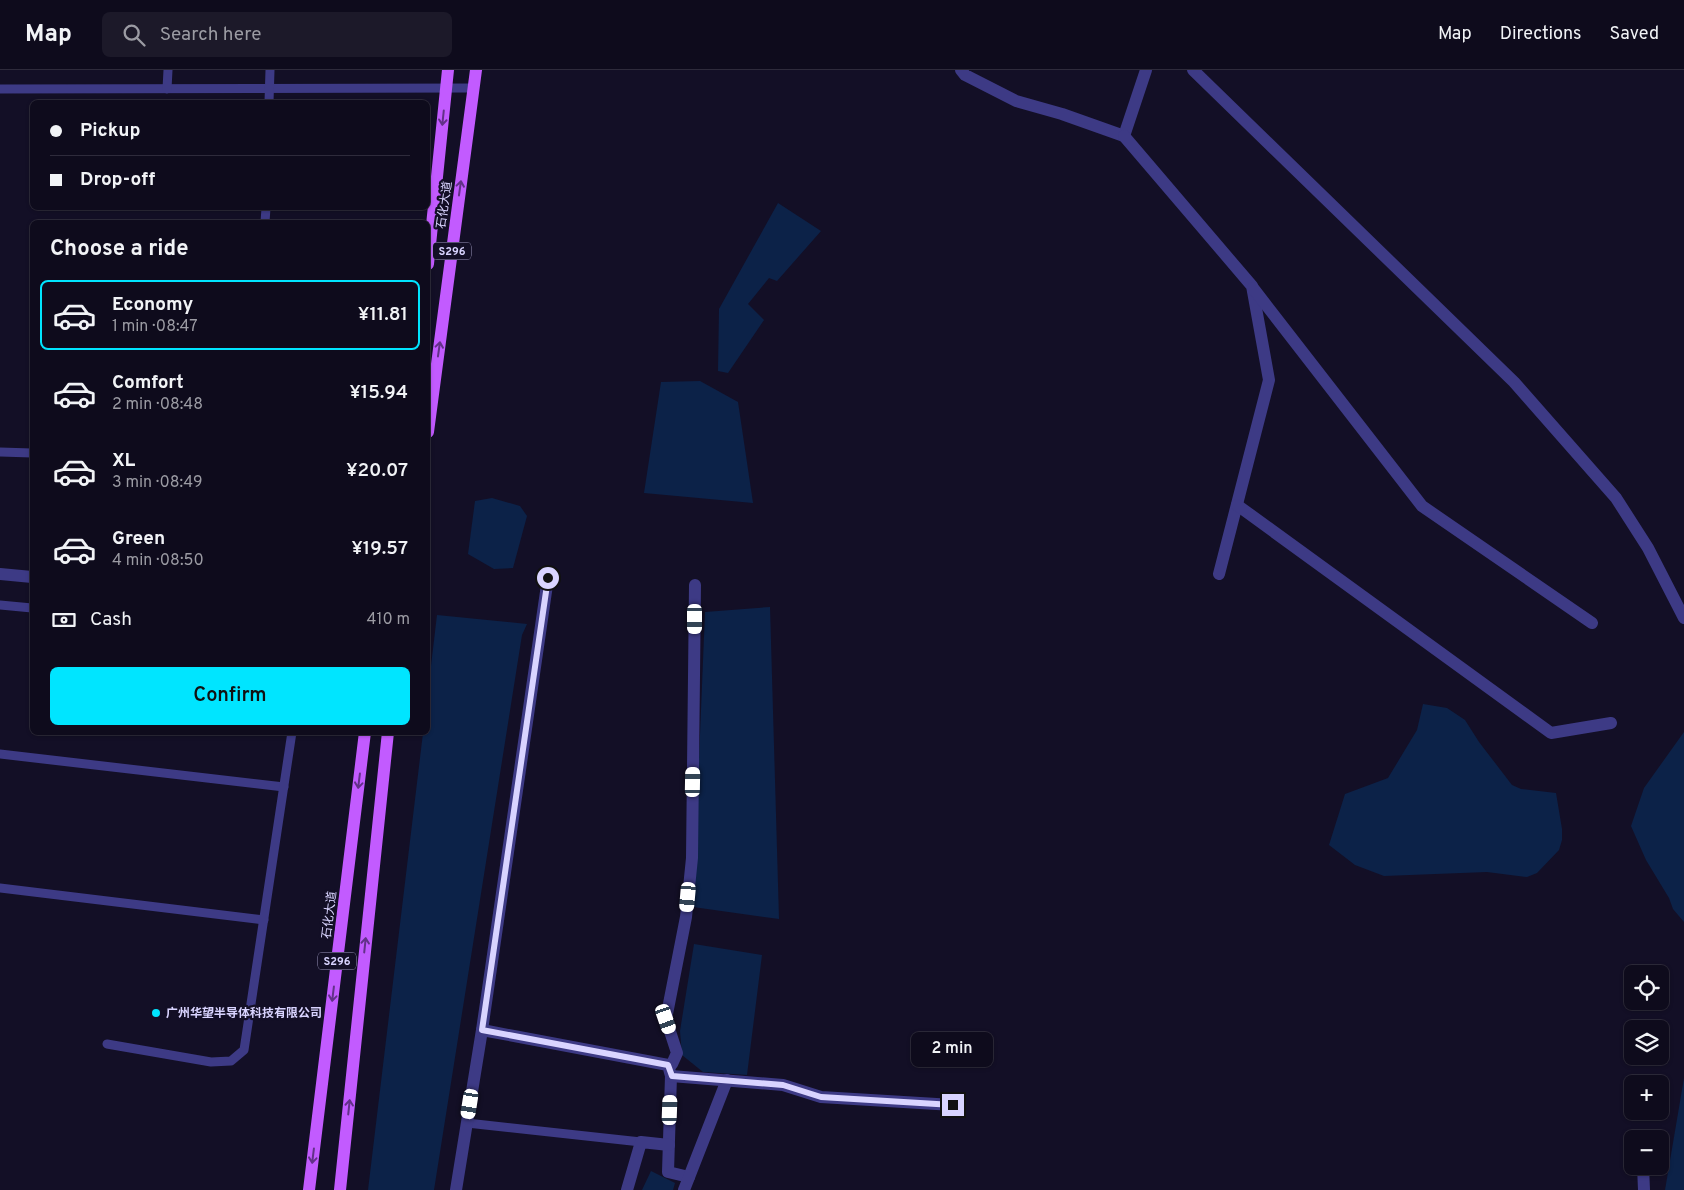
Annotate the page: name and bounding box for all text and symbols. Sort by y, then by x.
search box [102,12,452,57]
text: Map [25,20,72,50]
icon: search [120,21,148,49]
text: Search here [160,23,261,47]
text: Map [1438,23,1472,46]
text: Directions [1500,23,1582,46]
text: Saved [1610,23,1659,46]
one-way arrow [438,110,448,126]
text: Pickup [80,119,140,143]
text: Drop-off [80,168,155,192]
street label: 石化大道 [434,180,456,230]
one-way arrow [455,180,465,196]
text: Choose a ride [50,236,188,263]
road number: S296 [433,242,471,260]
icon: car [52,293,97,338]
text: Economy [112,293,193,317]
text: ¥11.81 [358,303,408,327]
text: 1 min · 08:47 [112,317,198,337]
one-way arrow [434,341,444,357]
icon: car [52,371,97,416]
text: Comfort [112,371,184,395]
text: ¥15.94 [349,381,408,405]
text: 2 min · 08:48 [112,395,203,415]
icon: car [52,449,97,494]
text: XL [112,449,135,473]
text: ¥20.07 [346,459,408,483]
text: 3 min · 08:49 [112,473,202,493]
icon: car [52,527,97,572]
text: Green [112,527,165,551]
text: ¥19.57 [352,537,408,561]
text: 4 min · 08:50 [112,551,204,571]
route start [537,567,559,589]
car [687,604,702,634]
icon: cash [50,606,78,634]
text: Cash [90,608,132,632]
text: 410 m [367,610,410,630]
button: Confirm [50,667,410,725]
car [685,767,700,797]
one-way arrow [354,773,364,789]
car [679,881,696,913]
street label: 石化大道 [319,890,341,940]
one-way arrow [361,937,370,953]
road number: S296 [318,952,356,969]
map controls [1624,965,1669,1175]
button: locate [1624,965,1669,1010]
one-way arrow [328,986,338,1002]
car [654,1002,677,1036]
place label: 广州华望半导体科技有限公司 [166,1006,322,1022]
marker: 广州华望半导体科技有限公司 [150,1007,162,1019]
button: layers [1624,1020,1669,1065]
callout: 2 min [912,1032,994,1068]
text: 2 min [931,1039,973,1059]
button: + [1624,1075,1669,1120]
car [460,1088,479,1120]
route end [942,1094,964,1116]
car [661,1095,678,1125]
one-way arrow [344,1099,353,1115]
button: − [1624,1130,1669,1175]
one-way arrow [308,1147,318,1163]

